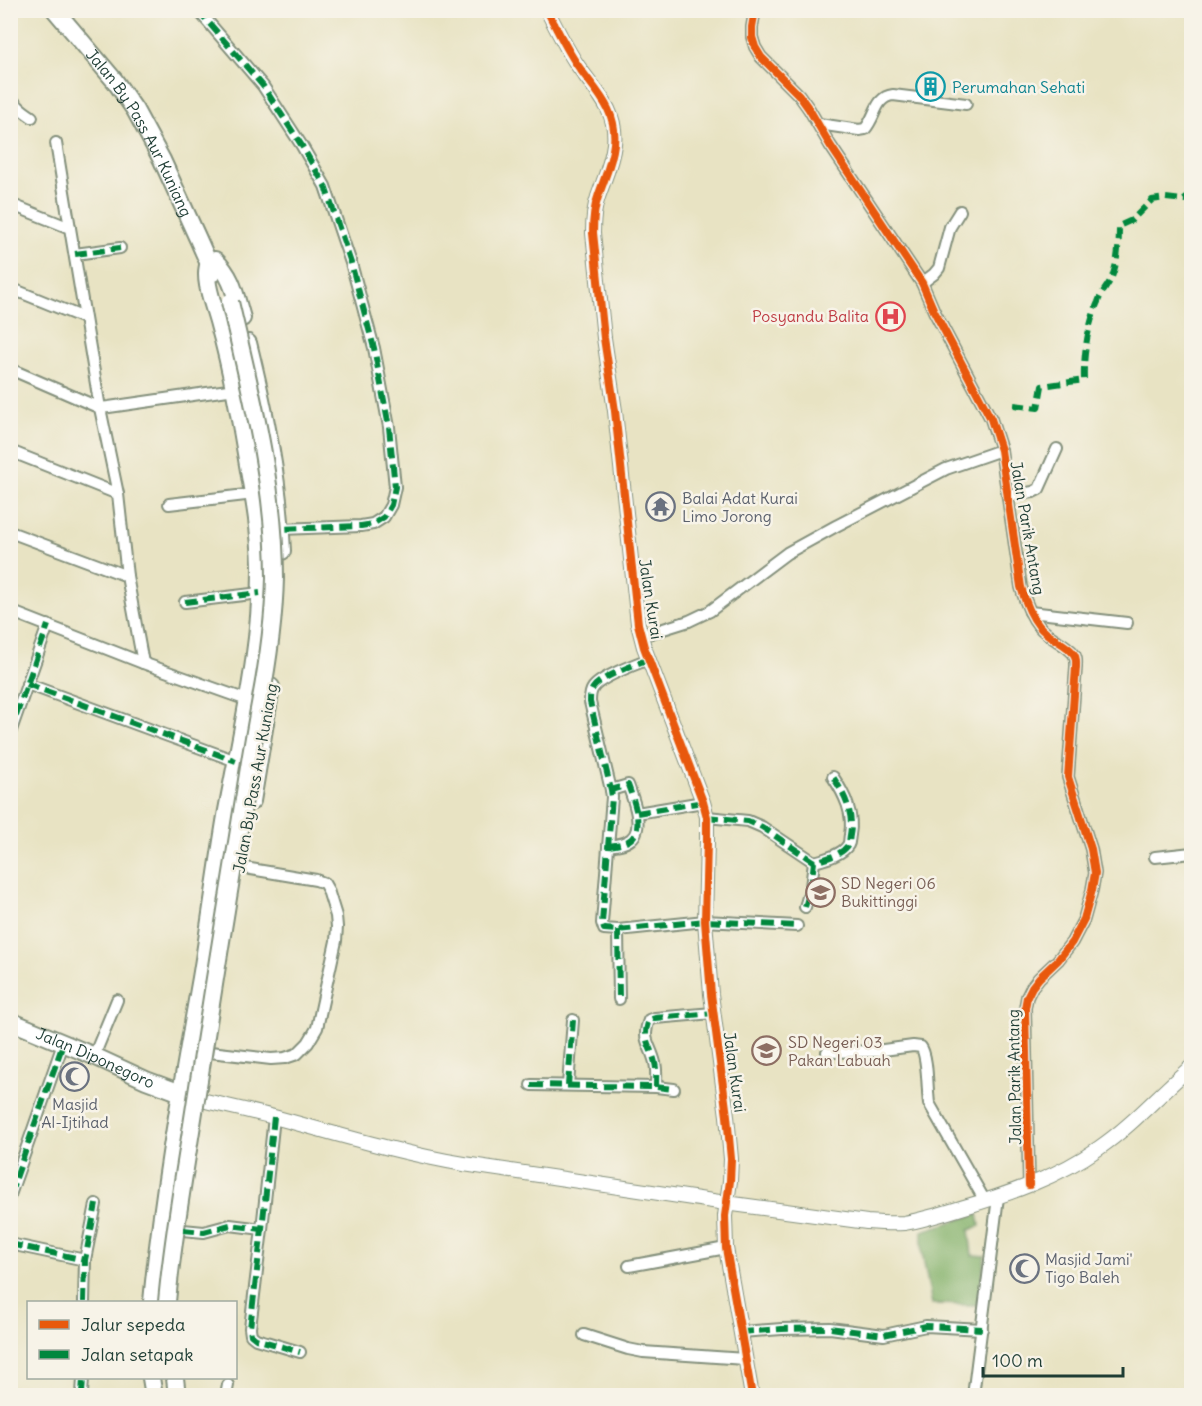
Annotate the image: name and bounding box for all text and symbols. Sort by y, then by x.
street label: Jalan By Pass Aur Kuniang [82,45,196,220]
building icon: Perumahan Sehati [915,71,947,103]
place label: Perumahan Sehati [952,77,1085,97]
hospital icon: Posyandu Balita [874,300,906,332]
place label: Posyandu Balita [752,306,869,326]
street label: Jalan Parik Antang [1006,459,1050,597]
place label: Balai Adat Kurai Limo Jorong [682,488,798,526]
temple icon: Balai Adat Kurai Limo Jorong [645,491,677,523]
street label: Jalan Kurai [635,557,667,641]
street label: Jalan By Pass Aur Kuniang [228,682,282,874]
place label: SD Negeri 06 Bukittinggi [841,873,936,911]
school or university icon: SD Negeri 06 Bukittinggi [804,876,836,908]
street label: Jalan Parik Antang [1003,1009,1025,1145]
street label: Jalan Diponegoro [33,1023,157,1092]
street label: Jalan Kurai [719,1030,751,1114]
place label: SD Negeri 03 Pakan Labuah [788,1032,891,1070]
school or university icon: SD Negeri 03 Pakan Labuah [751,1035,783,1067]
mosque icon: Masjid Al-Ijtihad [59,1060,91,1092]
place label: Masjid Al-Ijtihad [41,1094,109,1132]
place label: Masjid Jami' Tigo Baleh [1045,1249,1133,1287]
mosque icon: Masjid Jami' Tigo Baleh [1008,1252,1040,1284]
legend [27,1301,237,1379]
text: Jalur sepeda [81,1313,185,1336]
scale bar [983,1340,1122,1378]
text: Jalan setapak [81,1343,193,1366]
text: 100 m [992,1349,1043,1372]

